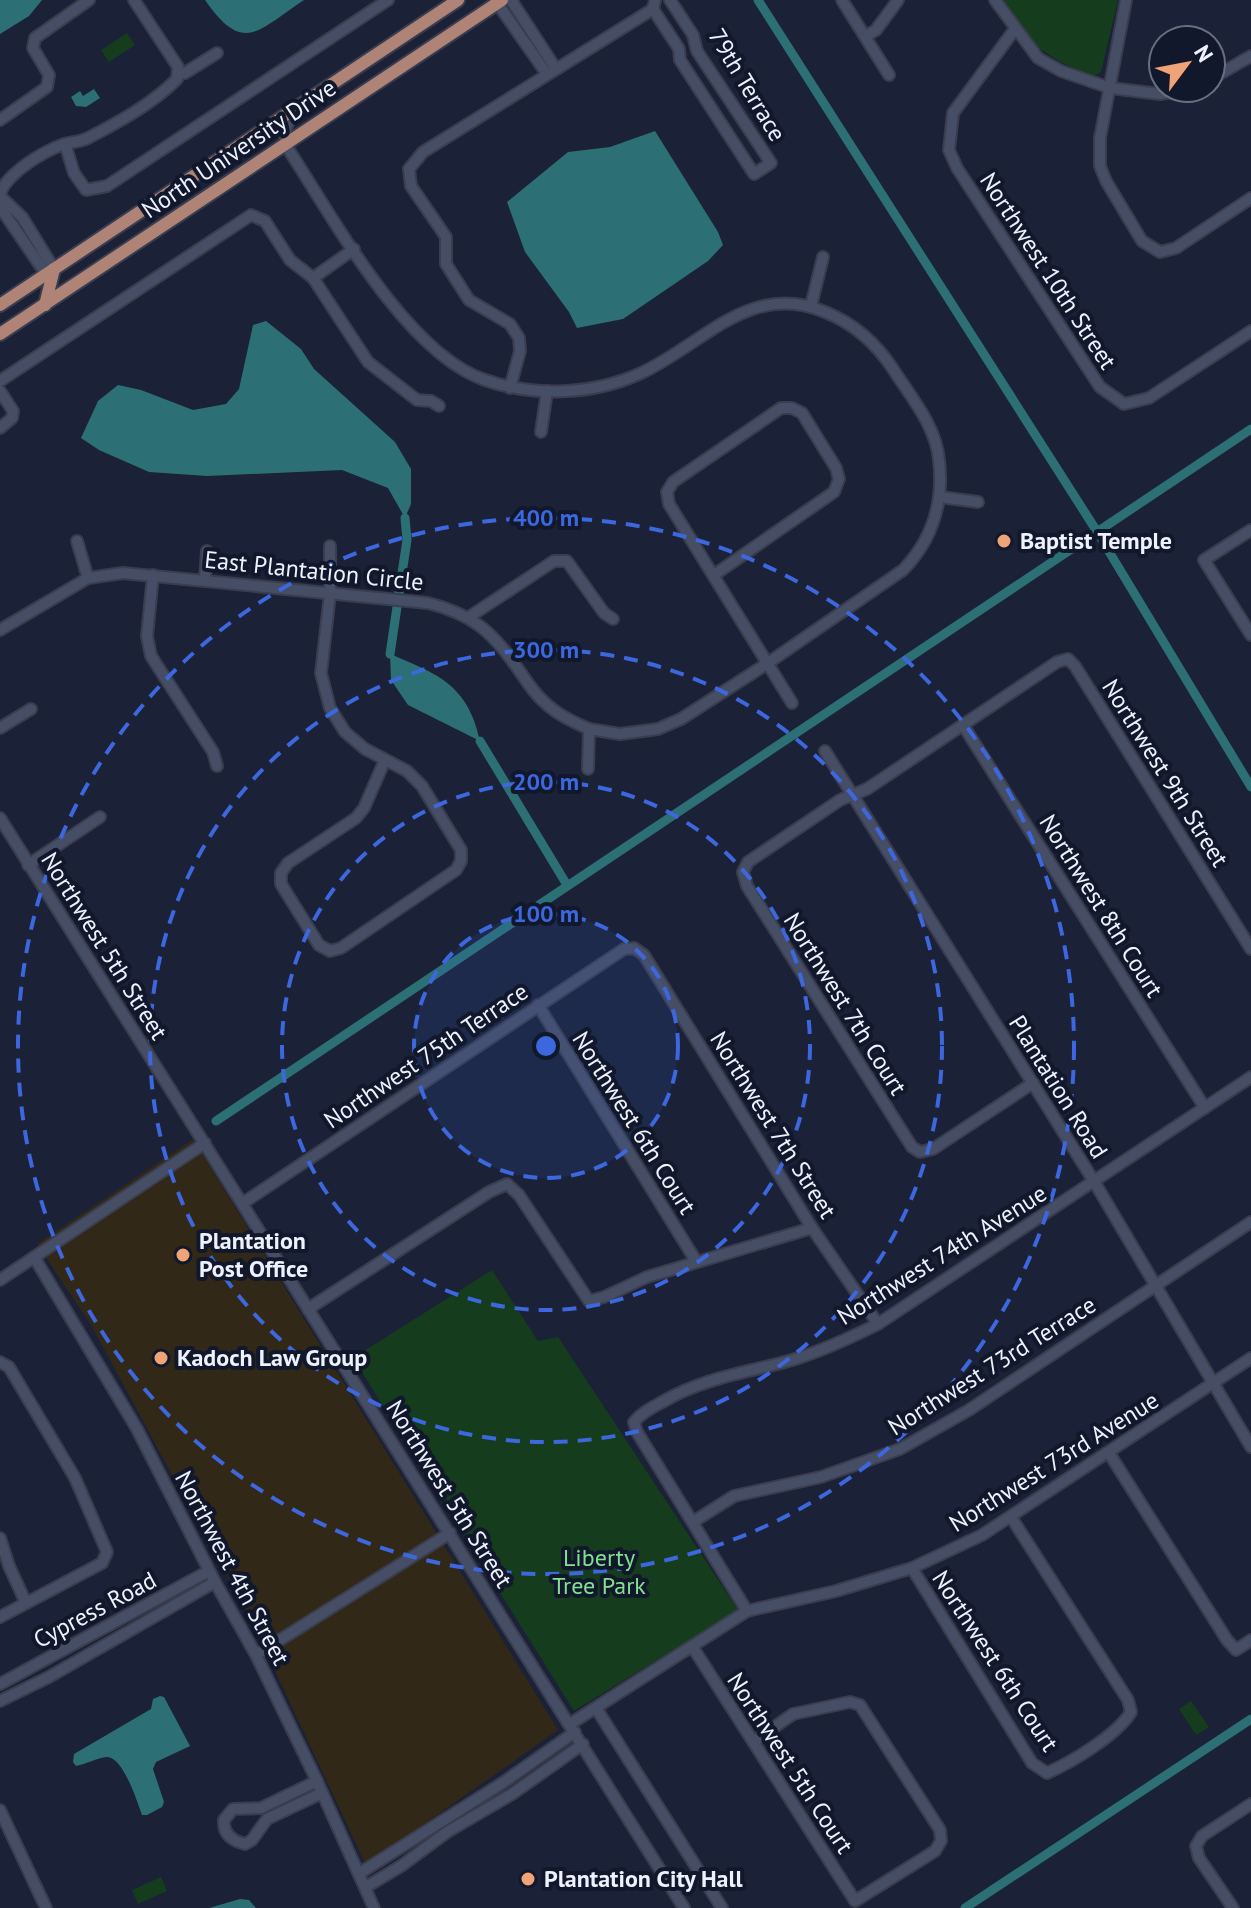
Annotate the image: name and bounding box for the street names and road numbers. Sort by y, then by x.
street label: 79th Terrace [702,23,793,147]
street label: North University Drive [136,72,342,225]
street label: Northwest 10th Street [973,166,1124,375]
street label: East Plantation Circle [203,544,425,597]
street label: Northwest 9th Street [1095,673,1236,872]
street label: Northwest 8th Court [1033,809,1170,1003]
street label: Northwest 5th Street [34,846,175,1045]
street label: Northwest 7th Court [777,907,914,1101]
street label: Northwest 75th Terrace [318,976,534,1135]
street label: Plantation Road [1002,1009,1115,1164]
street label: Northwest 7th Street [703,1025,843,1224]
street label: Northwest 6th Court [566,1026,703,1220]
street label: Northwest 74th Avenue [831,1177,1052,1332]
street label: Northwest 73rd Terrace [882,1289,1101,1442]
street label: Northwest 73rd Avenue [943,1385,1164,1539]
street label: Northwest 5th Street [379,1394,520,1593]
street label: Northwest 4th Street [168,1465,297,1670]
street label: Cypress Road [28,1564,161,1655]
street label: Northwest 6th Court [925,1564,1066,1757]
street label: Northwest 5th Court [720,1666,861,1859]

